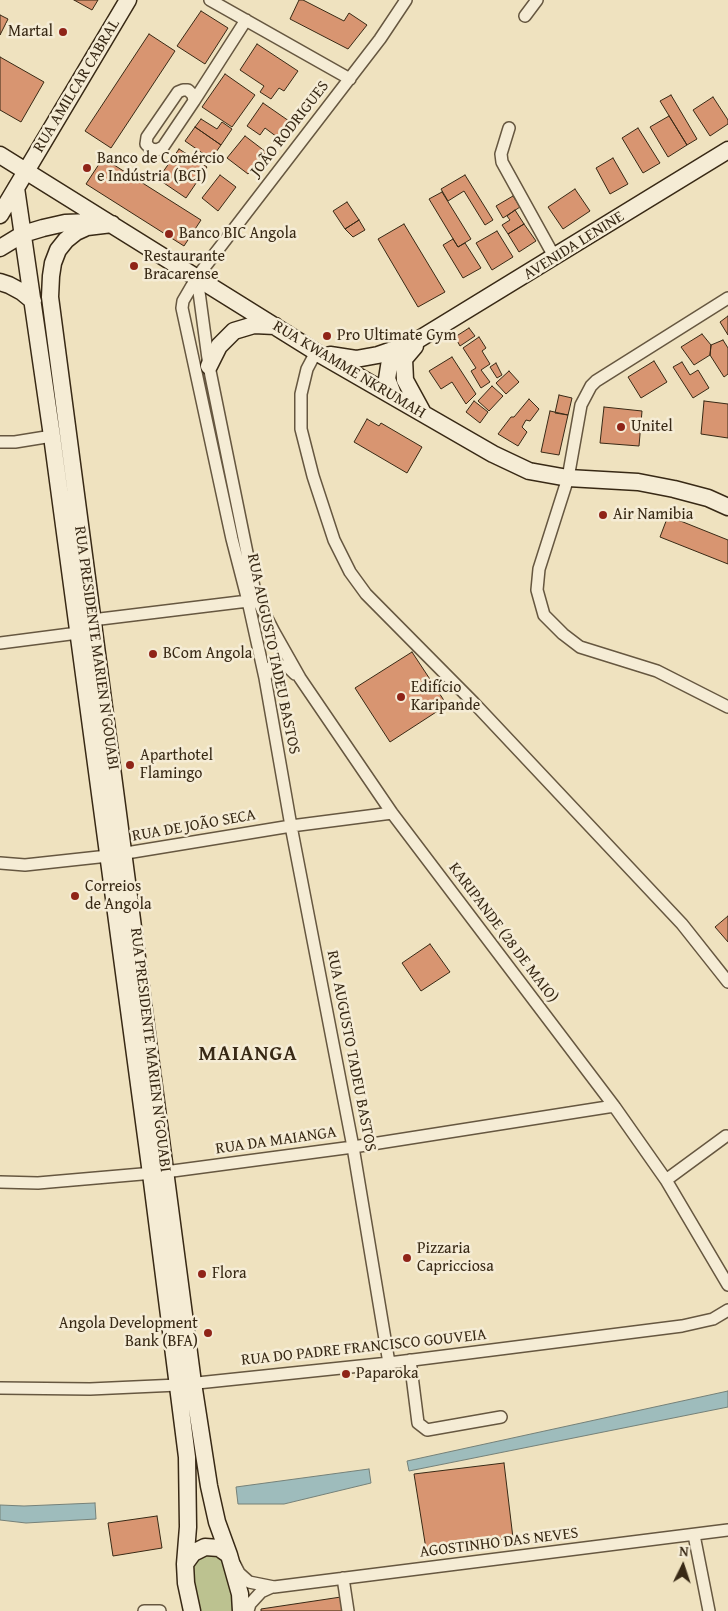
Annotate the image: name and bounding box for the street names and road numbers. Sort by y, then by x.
street label: RUA AMILCAR CABRAL [30,16,124,156]
street label: JOÃO RODRIGUES [247,77,333,181]
street label: AVENIDA LENINE [520,207,628,285]
street label: RUA KWAMME NKRUMAH [269,317,429,423]
street label: RUA PRESIDENTE MARIEN N'GOUABI [69,525,123,771]
street label: RUA AUGUSTO TADEU BASTOS [242,552,304,756]
street label: RUA DE JOÃO SECA [131,806,257,846]
street label: KARIPANDE (28 DE MAIO) [444,859,562,1007]
street label: RUA PRESIDENTE MARIEN N'GOUABI [125,927,175,1173]
street label: RUA AUGUSTO TADEU BASTOS [322,949,380,1153]
street label: RUA DA MAIANGA [214,1123,338,1159]
street label: RUA DO PADRE FRANCISCO GOUVEIA [240,1326,488,1370]
street label: AGOSTINHO DAS NEVES [418,1524,580,1562]

